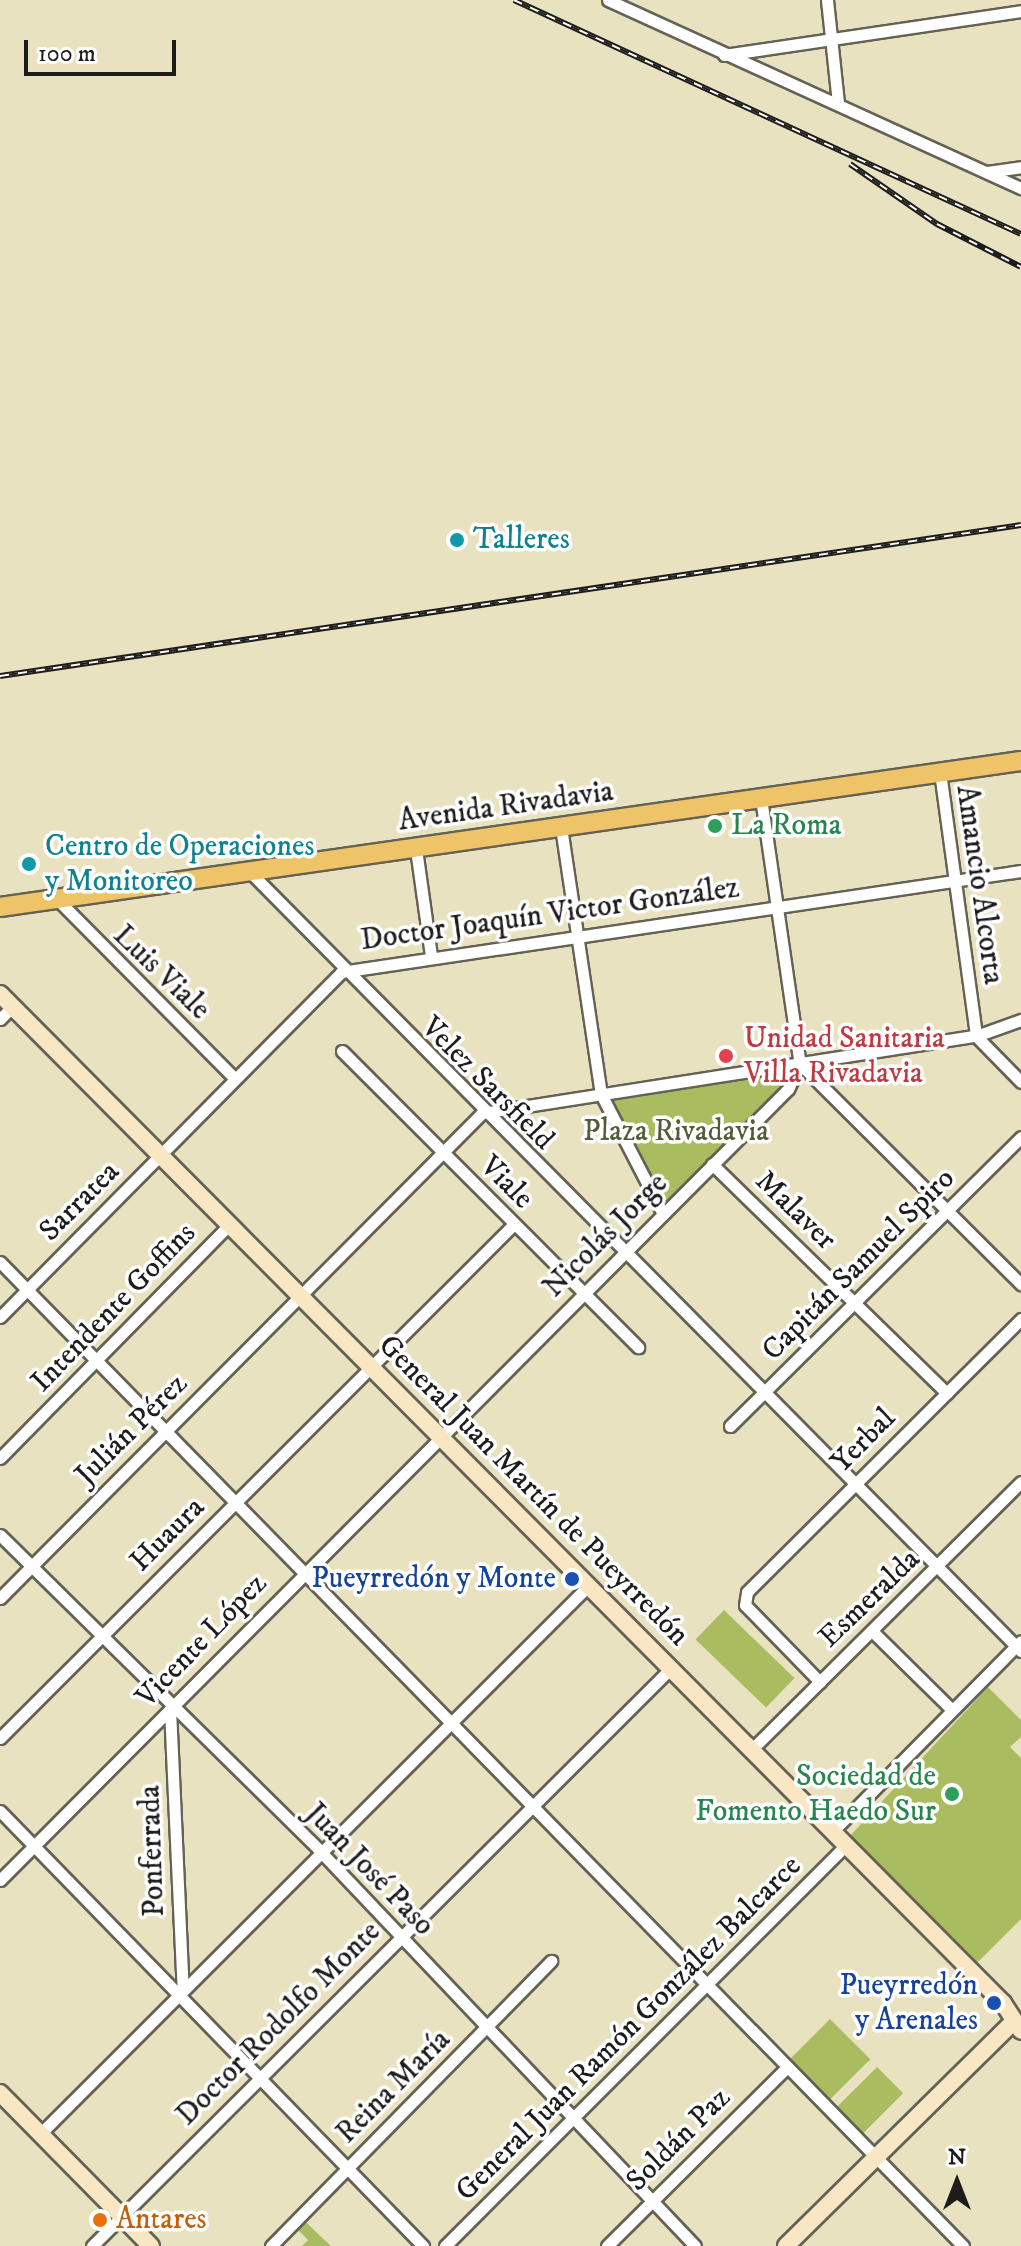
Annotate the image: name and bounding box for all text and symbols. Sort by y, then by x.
scale bar [28,24,180,74]
text: 100 m [38,39,96,69]
place label: Talleres [473,522,570,558]
marker: Talleres [448,531,466,549]
street label: Avenida Rivadavia [396,774,616,840]
street label: Amancio Alcorta [947,783,1011,987]
place label: La Roma [731,808,841,844]
marker: La Roma [706,817,724,835]
place label: Centro de Operaciones y Monitoreo [45,829,314,900]
marker: Centro de Operaciones y Monitoreo [20,855,38,873]
street label: Doctor Joaquín Victor González [358,871,742,959]
street label: Luis Viale [105,918,217,1028]
street label: Velez Sarsfield [413,1010,561,1158]
place label: Unidad Sanitaria Villa Rivadavia [744,1021,945,1092]
marker: Unidad Sanitaria Villa Rivadavia [715,1045,737,1067]
park label: Plaza Rivadavia [583,1114,769,1150]
street label: Viale [472,1149,540,1217]
street label: Sarratea [33,1155,127,1249]
street label: Capitán Samuel Spiro [755,1161,963,1369]
street label: Malaver [747,1164,843,1258]
street label: Nicolás Jorge [536,1166,676,1306]
street label: Intendente Goffins [24,1216,204,1400]
street label: General Juan Martín de Pueyrredón [370,1328,696,1654]
street label: Julián Pérez [69,1367,195,1493]
street label: Yerbal [824,1401,904,1481]
street label: Huaura [123,1490,213,1580]
street label: Esmeralda [812,1542,928,1656]
place label: Pueyrredón y Monte [311,1561,556,1597]
street label: Vicente López [129,1566,275,1716]
marker: Pueyrredón y Monte [563,1570,581,1588]
place label: Sociedad de Fomento Haedo Sur [695,1759,936,1830]
street label: Ponferrada [133,1785,173,1917]
marker: Sociedad de Fomento Haedo Sur [943,1785,961,1803]
street label: Juan José Paso [297,1796,441,1944]
street label: General Juan Ramón González Balcarce [449,1849,809,2209]
street label: Doctor Rodolfo Monte [169,1914,389,2134]
place label: Pueyrredón y Arenales [839,1968,978,2038]
marker: Pueyrredón y Arenales [985,1994,1003,2012]
street label: Reina María [329,2022,459,2152]
street label: Soldán Paz [620,2081,738,2199]
north arrow [917,2142,997,2222]
text: N [948,2144,966,2171]
place label: Antares [116,2202,207,2238]
marker: Antares [91,2211,109,2229]

